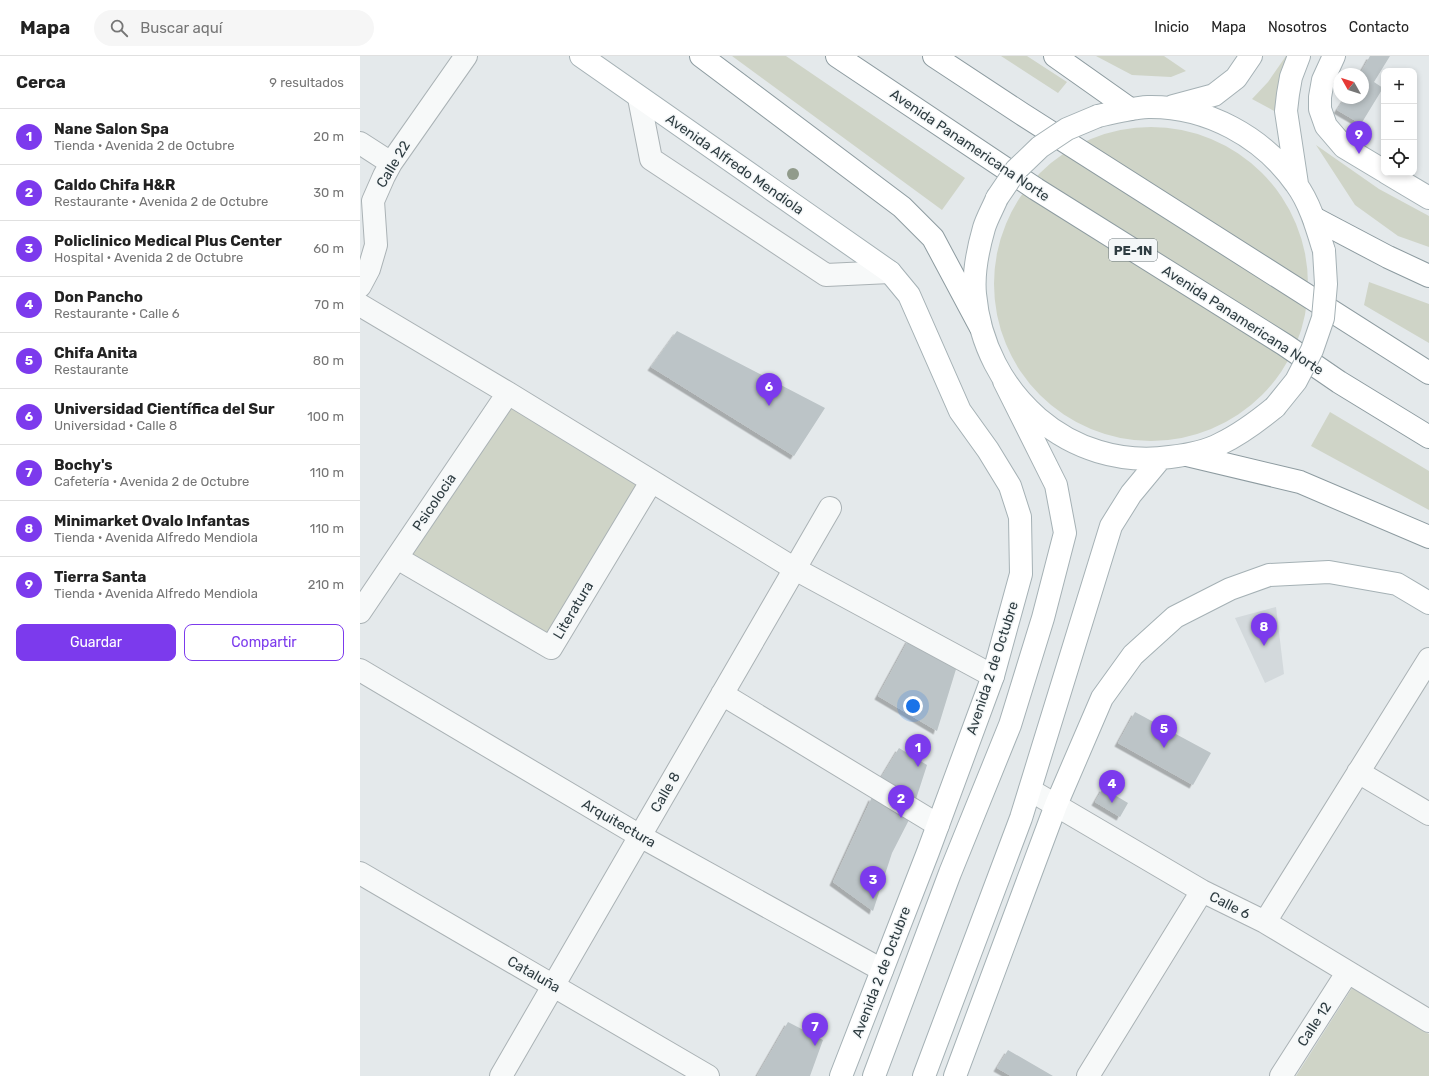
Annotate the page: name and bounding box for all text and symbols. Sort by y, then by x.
search box [94,10,374,46]
text: Mapa [20,16,70,39]
icon: search [108,17,130,39]
text: Buscar aquí [140,19,222,37]
text: Inicio [1154,19,1189,36]
text: Mapa [1211,19,1246,36]
text: Nosotros [1268,19,1327,36]
text: Contacto [1349,19,1409,36]
north arrow [1333,68,1369,104]
map controls [1381,68,1417,176]
button: + [1381,68,1417,104]
text: Cerca [16,72,66,92]
text: 9 resultados [269,75,344,90]
street label: Avenida Panamericana Norte [887,86,1053,205]
button: − [1381,104,1417,140]
street label: Avenida Alfredo Mendiola [662,110,807,219]
text: Nane Salon Spa [54,120,169,138]
pin: 9 [1346,121,1372,154]
text: 1 [26,129,32,144]
text: 20 m [313,129,344,144]
text: Tienda · Avenida 2 de Octubre [54,138,234,153]
street label: Calle 22 [373,138,414,191]
button: locate [1381,140,1417,176]
text: Caldo Chifa H&R [54,176,175,194]
text: 2 [25,185,33,200]
text: 30 m [313,185,344,200]
text: Restaurante · Avenida 2 de Octubre [54,194,268,209]
text: Policlinico Medical Plus Center [54,232,282,250]
road number: PE-1N [1109,239,1157,261]
text: 3 [25,241,33,256]
text: 60 m [313,241,344,256]
text: Hospital · Avenida 2 de Octubre [54,250,243,265]
street label: Avenida Panamericana Norte [1159,262,1327,379]
text: Don Pancho [54,288,143,306]
text: 4 [25,297,33,312]
text: 70 m [314,297,344,312]
text: Restaurante · Calle 6 [54,306,180,321]
text: Chifa Anita [54,344,137,362]
text: 5 [25,353,33,368]
text: 80 m [313,353,344,368]
text: Restaurante [54,362,129,377]
pin: 6 [756,373,782,406]
text: Universidad Científica del Sur [54,400,275,418]
text: 6 [25,409,33,424]
text: 100 m [307,409,344,424]
text: Universidad · Calle 8 [54,418,177,433]
text: Bochy's [54,456,113,474]
text: 7 [25,465,33,480]
text: 110 m [310,465,344,480]
street label: Psicolocia [409,470,460,534]
text: Cafetería · Avenida 2 de Octubre [54,474,249,489]
text: Minimarket Ovalo Infantas [54,512,250,530]
text: 8 [25,521,33,536]
text: 110 m [310,521,344,536]
text: Tienda · Avenida Alfredo Mendiola [54,530,258,545]
text: Tierra Santa [54,568,146,586]
text: 9 [25,577,33,592]
text: 210 m [308,577,344,592]
street label: Literatura [550,578,597,642]
text: Tienda · Avenida Alfredo Mendiola [54,586,258,601]
street label: Avenida 2 de Octubre [963,599,1022,737]
pin: 8 [1251,613,1277,646]
button: Guardar [16,624,176,661]
button: Compartir [184,624,344,661]
your location [903,696,923,716]
pin: 5 [1151,715,1177,748]
pin: 1 [905,734,931,767]
street label: Calle 8 [647,769,684,816]
pin: 4 [1099,770,1125,803]
pin: 2 [888,785,914,818]
street label: Arquitectura [579,795,659,851]
pin: 3 [860,866,886,899]
street label: Calle 6 [1206,888,1253,923]
street label: Avenida 2 de Octubre [849,904,914,1040]
street label: Cataluña [504,953,563,996]
street label: Calle 12 [1294,999,1335,1050]
pin: 7 [802,1013,828,1046]

